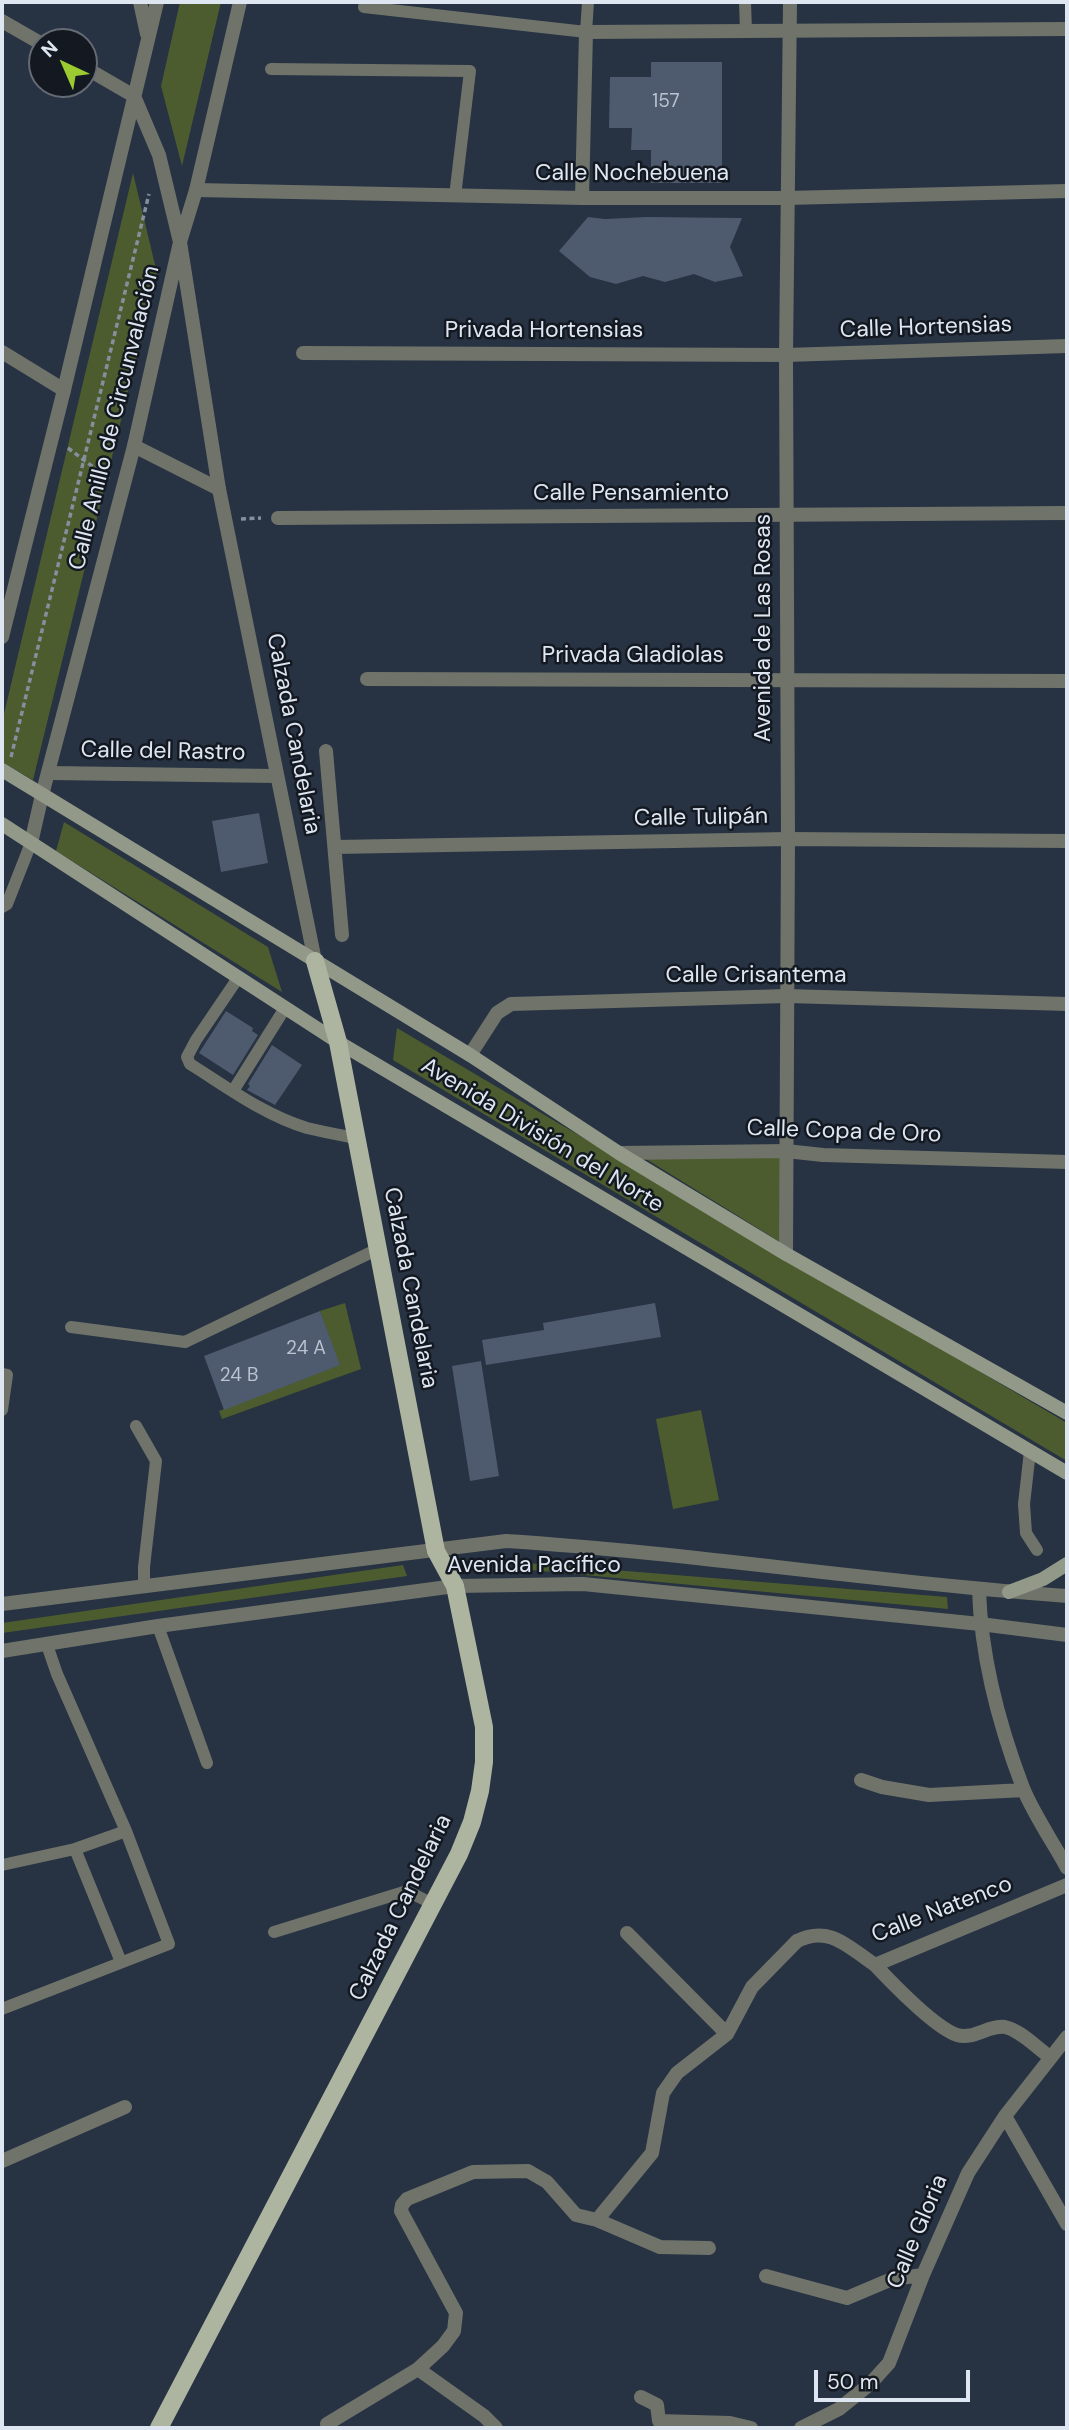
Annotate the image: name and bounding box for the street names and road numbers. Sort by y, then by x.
street label: Calle Nochebuena [535,160,729,188]
street label: Calle Anillo de Circunvalación [64,263,166,573]
street label: Calle Hortensias [839,311,1013,345]
street label: Privada Hortensias [445,317,643,345]
street label: Calle Pensamiento [533,480,729,508]
street label: Avenida de Las Rosas [750,514,778,742]
street label: Calzada Candelaria [260,631,326,837]
street label: Privada Gladiolas [542,642,724,670]
street label: Calle del Rastro [80,737,246,767]
street label: Calle Tulipán [634,803,768,833]
street label: Calle Crisantema [666,962,846,990]
street label: Avenida División del Norte [416,1053,668,1219]
street label: Calle Copa de Oro [746,1115,942,1149]
street label: Calzada Candelaria [377,1185,443,1391]
street label: Avenida Pacífico [447,1552,621,1580]
street label: Calzada Candelaria [344,1810,458,2006]
street label: Calle Natenco [868,1871,1016,1949]
street label: Calle Gloria [882,2171,954,2293]

